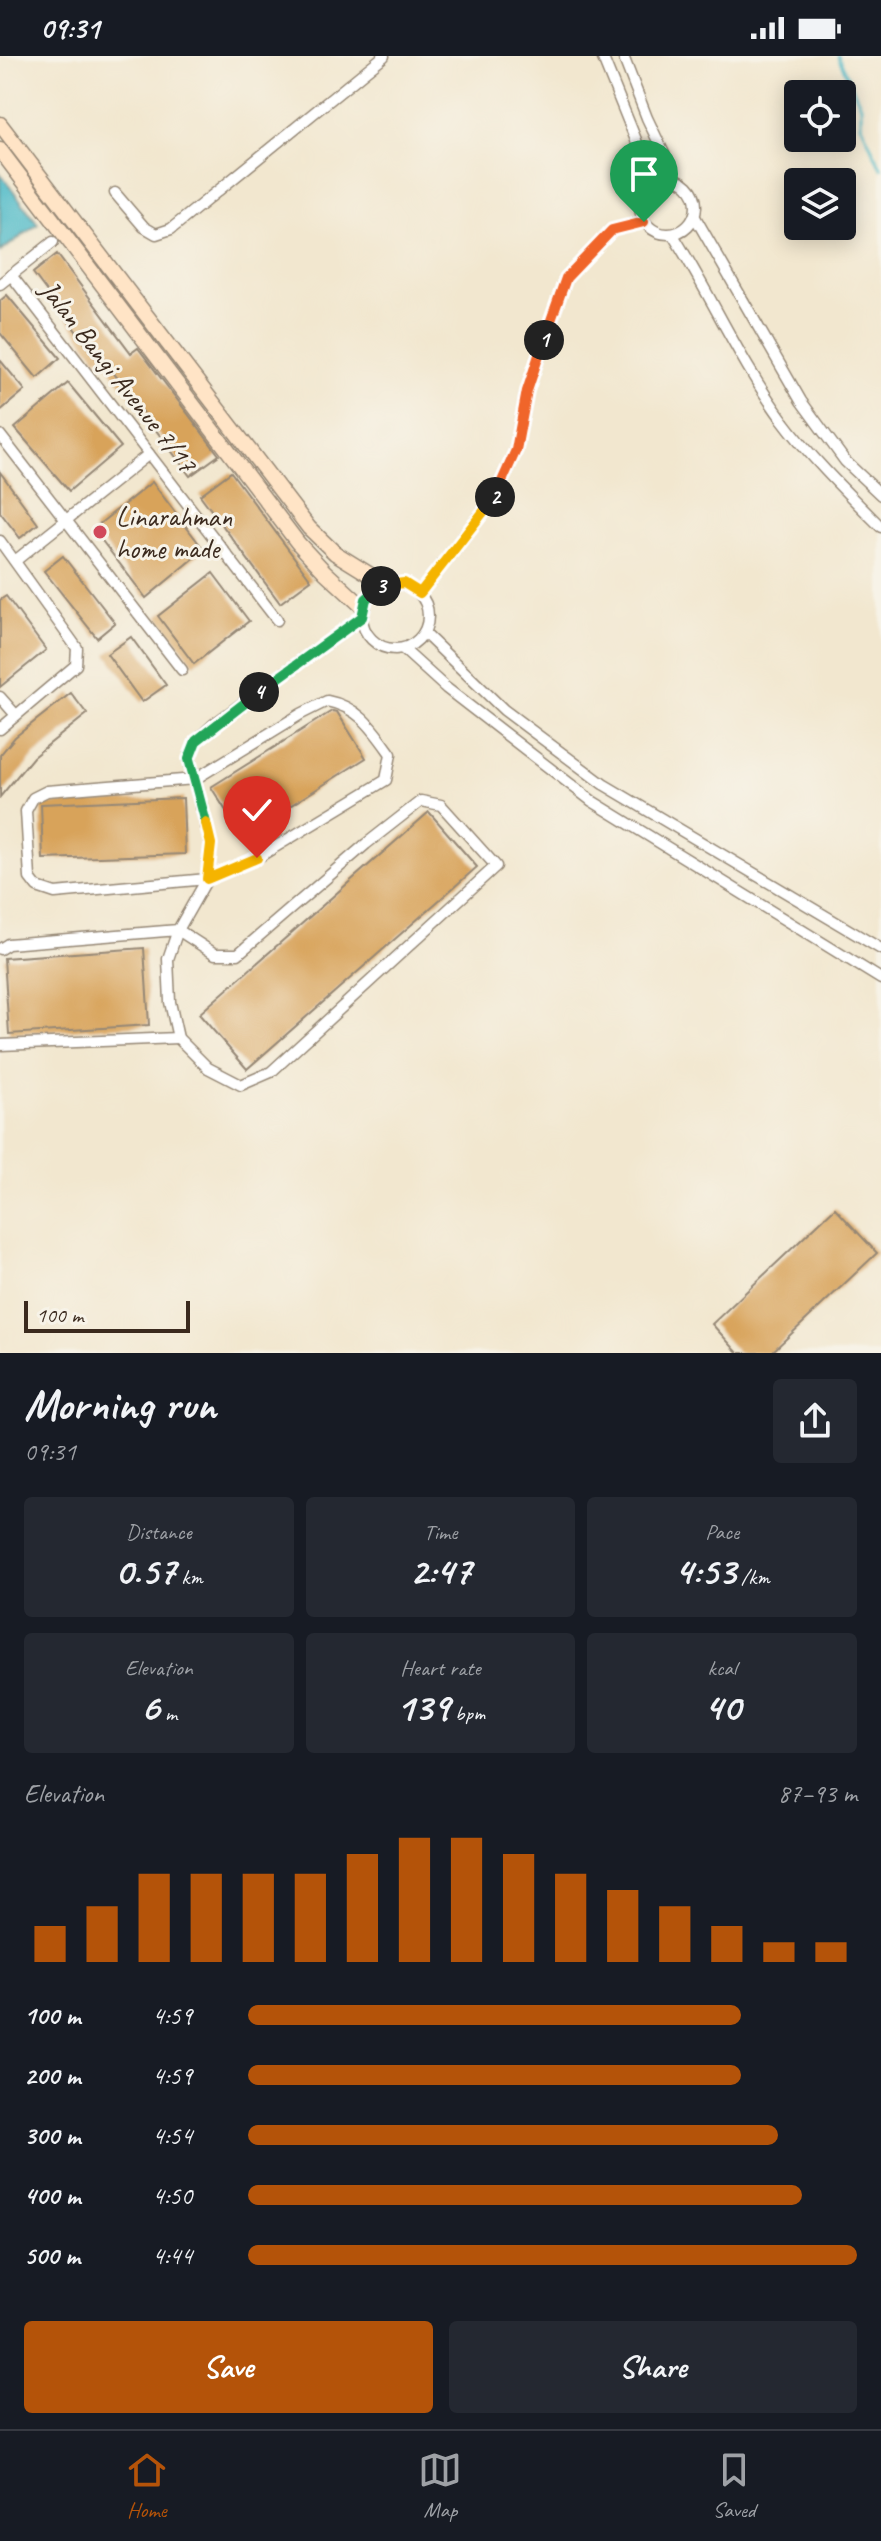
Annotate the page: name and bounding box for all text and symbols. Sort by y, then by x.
text: 09:31 [40,9,100,47]
map controls [784,80,856,240]
button: locate [784,80,856,152]
pin [610,140,678,222]
icon: arrive [622,152,666,196]
button: layers [784,168,856,240]
street label: Jalan Bangi Avenue 7/17 [31,271,206,481]
pin: 1 [524,320,564,360]
text: 1 [539,326,549,354]
pin: 2 [475,477,515,517]
text: 2 [490,483,500,511]
place label: Linarahman home made [116,499,232,566]
marker: Linarahman home made [91,523,109,541]
pin: 3 [361,566,401,606]
text: 3 [376,572,386,600]
pin: 4 [239,672,279,712]
text: 4 [254,678,264,706]
pin [223,776,291,858]
icon: check [235,788,279,832]
scale bar [24,1297,190,1333]
text: 100 m [36,1301,83,1329]
text: Morning run [24,1377,216,1432]
button: share [773,1379,857,1463]
text: 09:31 [24,1435,76,1468]
text: Distance [126,1518,192,1546]
text: Time [424,1518,457,1546]
text: Pace [705,1518,739,1546]
text: 0.57 [115,1546,176,1596]
text: 2:47 [410,1546,471,1596]
text: 4:53 [674,1546,736,1596]
text: km [176,1563,203,1591]
text: /km [736,1563,770,1591]
text: Elevation [125,1654,193,1682]
text: Heart rate [400,1654,481,1682]
text: kcal [708,1654,737,1682]
text: 6 [141,1682,159,1732]
text: 139 [396,1682,449,1732]
text: 40 [704,1682,740,1732]
text: m [159,1699,177,1727]
text: bpm [449,1699,485,1727]
text: Elevation [24,1777,104,1810]
text: 87–93 m [778,1777,857,1810]
text: 100 m [24,1999,80,2032]
text: 4:59 [152,1999,192,2032]
text: 200 m [24,2059,80,2092]
text: 4:59 [152,2059,192,2092]
text: 300 m [24,2119,80,2152]
text: 4:54 [152,2119,192,2152]
text: 400 m [24,2179,80,2212]
text: 4:50 [152,2179,192,2212]
text: 500 m [24,2239,80,2272]
text: 4:44 [152,2239,192,2272]
button: Save [24,2321,433,2413]
button: Share [449,2321,857,2413]
tab: Home [125,2448,169,2524]
tab: Map [418,2448,462,2524]
tab: Saved [712,2448,756,2524]

